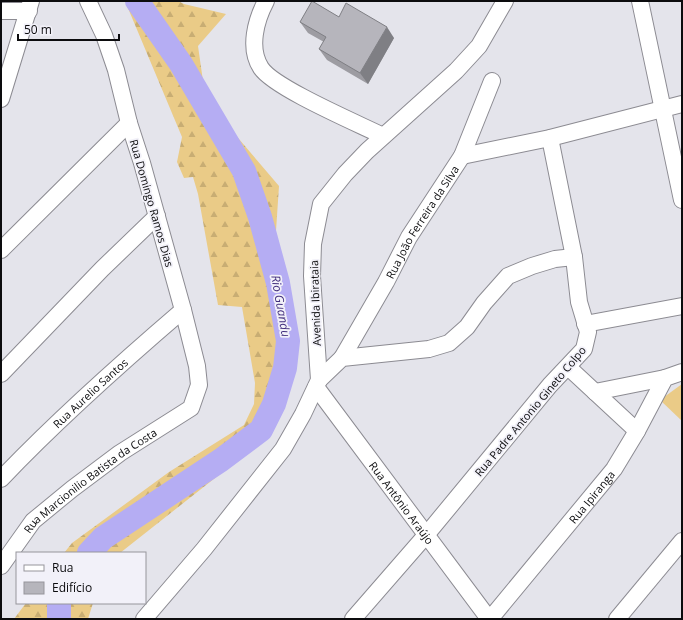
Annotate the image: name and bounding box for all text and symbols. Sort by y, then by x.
scale bar [18,16,119,42]
text: 50 m [24,21,52,38]
street label: Rua Domingo Ramos Dias [127,137,177,269]
street label: Rua João Ferreira da Silva [382,162,462,281]
street label: Avenida Ibirataia [306,260,324,346]
water label: Rio Guandu [267,274,295,338]
street label: Rua Padre Antonio Gineto Colpo [471,343,589,479]
street label: Rua Aurelio Santos [49,354,131,431]
street label: Rua Marcionilio Batista da Costa [20,424,159,536]
street label: Rua Antônio Araújo [366,458,438,547]
street label: Rua Ipiranga [565,467,618,526]
legend [16,552,146,604]
text: Rua [52,559,73,576]
text: Edifício [52,579,92,596]

